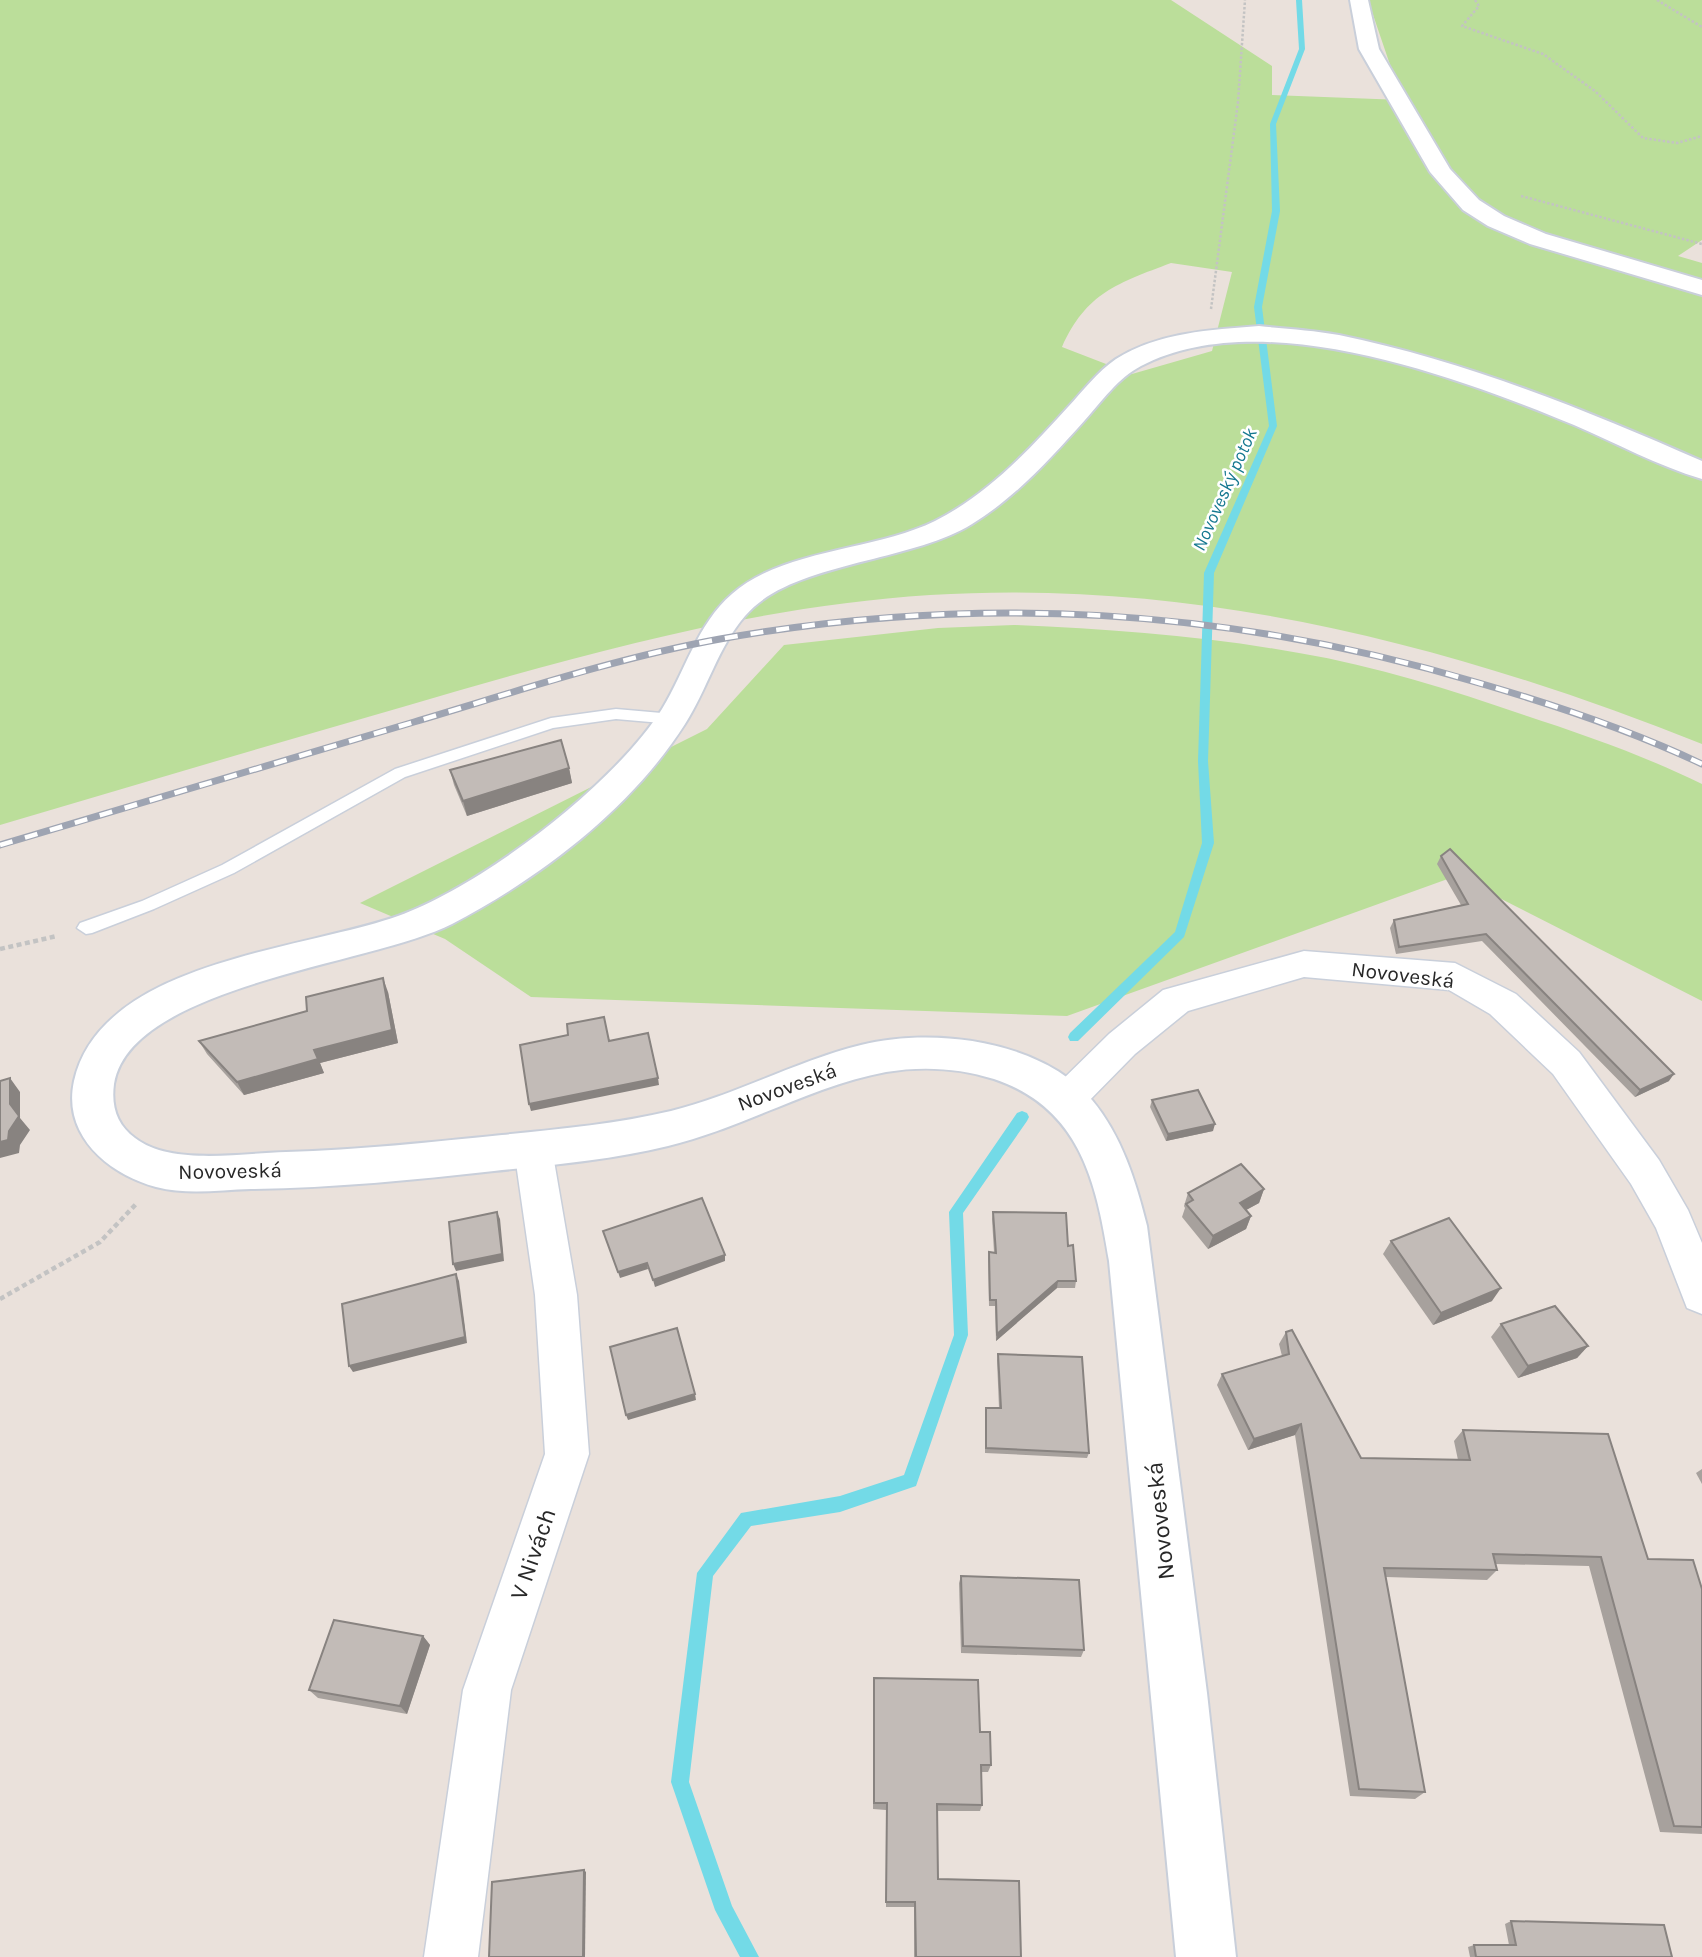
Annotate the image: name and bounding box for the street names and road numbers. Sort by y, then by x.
street label: Novoveská [1350,957,1456,993]
street label: Novoveská [734,1058,840,1116]
street label: Novoveská [178,1158,282,1184]
street label: Novoveská [1140,1461,1180,1581]
street label: V Nivách [504,1505,562,1603]

